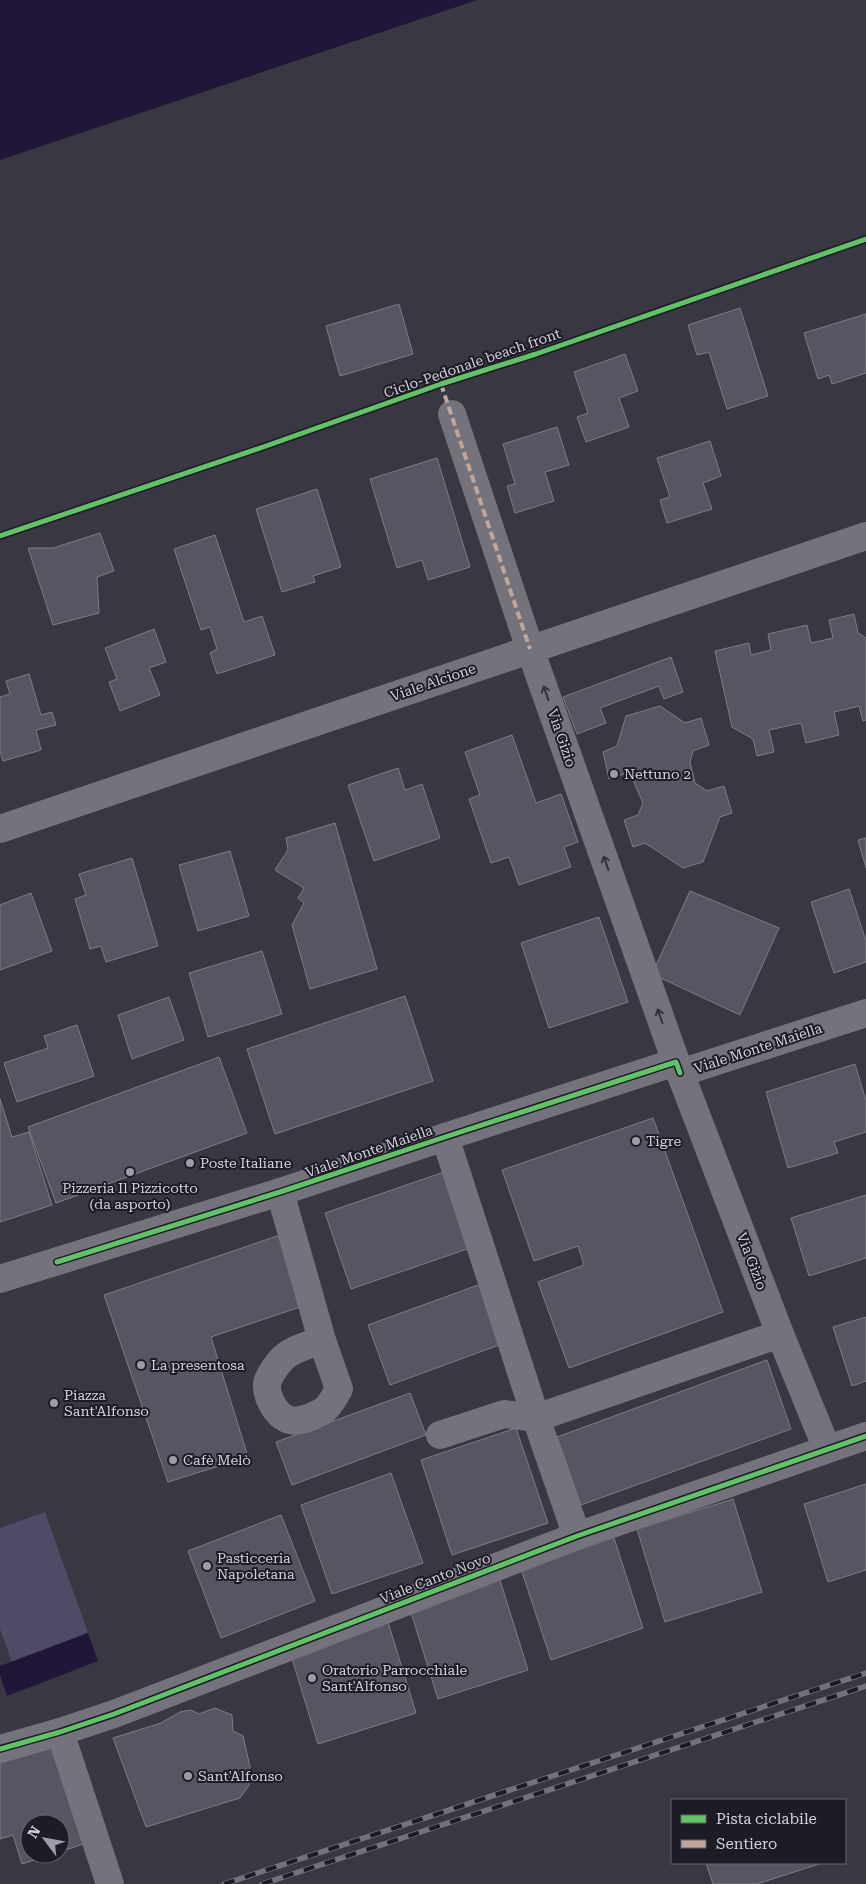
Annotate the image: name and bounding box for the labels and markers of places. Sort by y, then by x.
place label: Nettuno 2 [624,766,691,782]
marker: Nettuno 2 [608,768,620,780]
place label: Tigre [646,1133,681,1149]
marker: Tigre [630,1135,642,1147]
place label: Poste Italiane [200,1155,292,1171]
marker: Poste Italiane [184,1157,196,1169]
marker: Pizzeria Il Pizzicotto (da asporto) [124,1166,136,1178]
place label: Pizzeria Il Pizzicotto (da asporto) [62,1180,198,1212]
place label: La presentosa [151,1357,245,1373]
marker: La presentosa [135,1359,147,1371]
place label: Piazza Sant'Alfonso [64,1387,149,1419]
marker: Piazza Sant'Alfonso [48,1397,60,1409]
place label: Cafè Melò [183,1452,251,1468]
marker: Cafè Melò [167,1454,179,1466]
place label: Pasticceria Napoletana [217,1550,295,1582]
marker: Pasticceria Napoletana [201,1560,213,1572]
place label: Oratorio Parrocchiale Sant'Alfonso [322,1662,467,1694]
marker: Oratorio Parrocchiale Sant'Alfonso [306,1672,318,1684]
place label: Sant'Alfonso [198,1768,283,1784]
marker: Sant'Alfonso [182,1770,194,1782]

